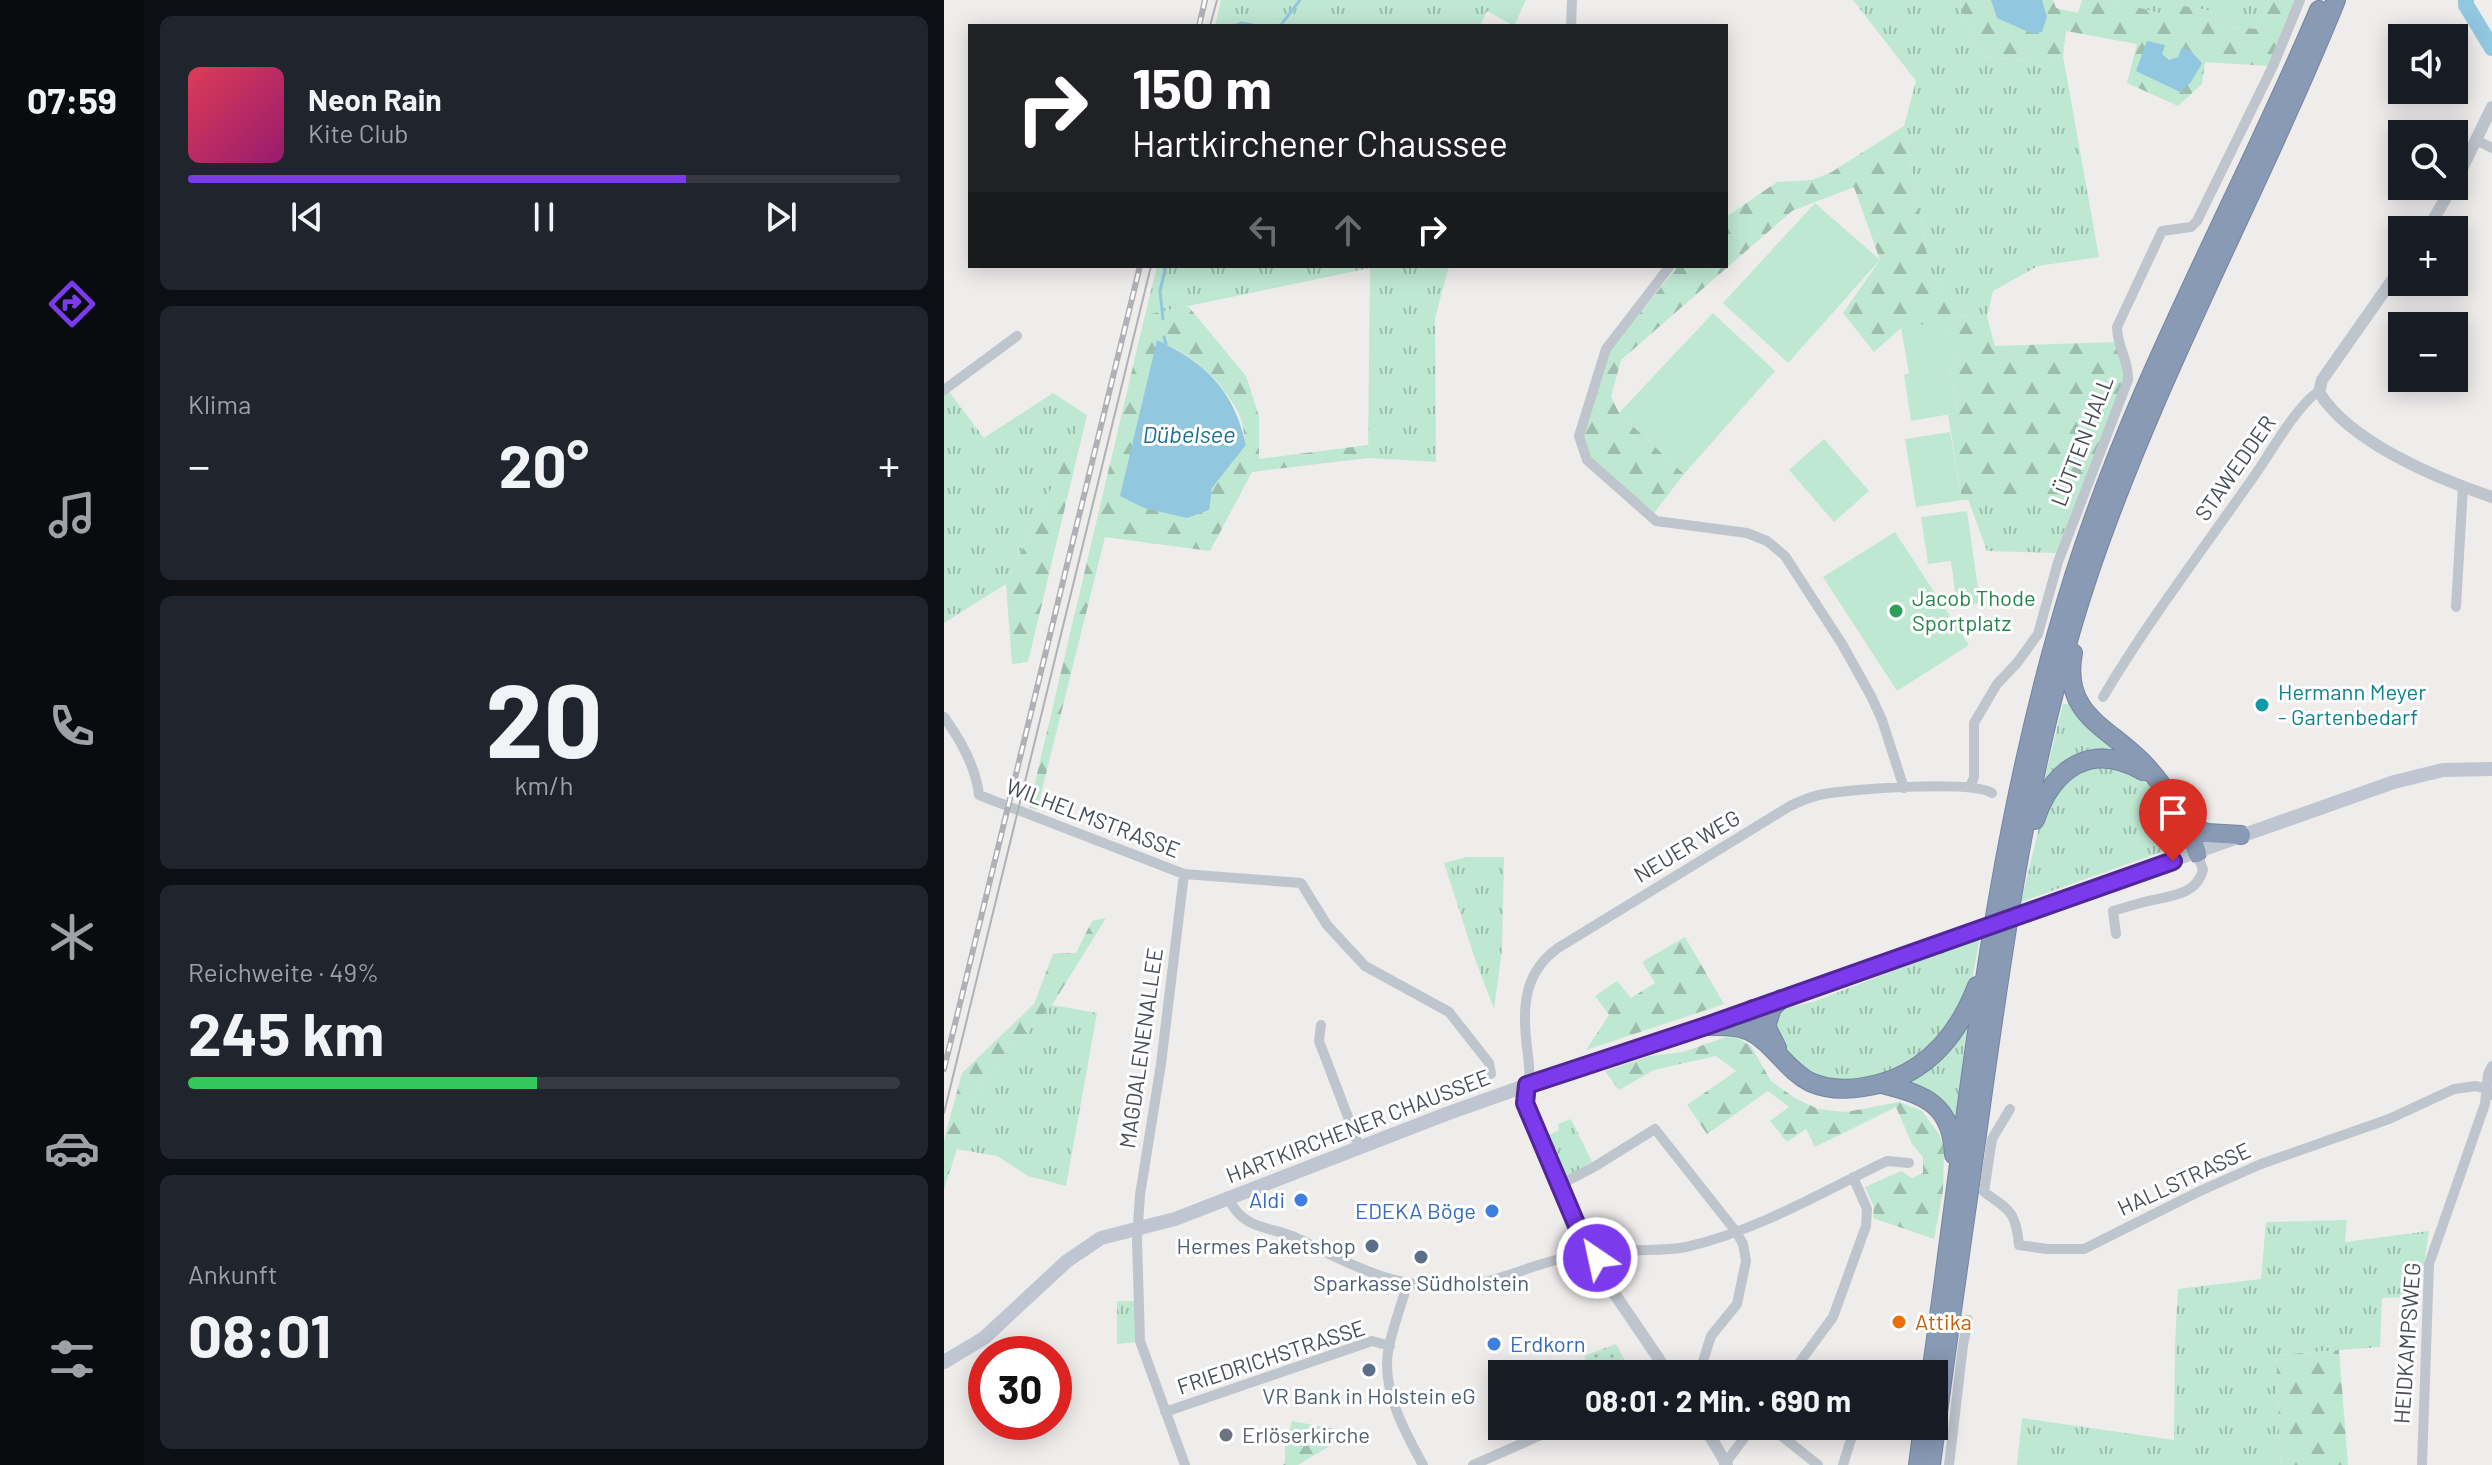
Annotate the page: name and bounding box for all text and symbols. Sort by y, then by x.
map controls [2388,24,2468,392]
button: sound [2388,24,2468,104]
text: 150 m [1132,53,1272,120]
icon: right [1000,56,1104,160]
text: 07:59 [27,78,117,121]
text: Neon Rain [308,81,442,117]
text: Kite Club [308,117,409,148]
button: search [2388,120,2468,200]
text: Hartkirchener Chaussee [1132,121,1508,164]
icon: previous [285,195,329,239]
icon: pause [522,195,566,239]
icon: next [759,195,803,239]
icon: left [1242,208,1286,252]
icon: ahead [1326,208,1370,252]
icon: right [1410,208,1454,252]
button: + [2388,216,2468,296]
icon: directions [44,276,100,332]
button: − [2388,312,2468,392]
street label: LÜTTEN HALL [2044,372,2118,509]
text: Klima [188,388,251,419]
street label: STAWEDDER [2188,410,2280,525]
water label: Dübelsee [1143,419,1235,448]
text: 20° [499,428,589,500]
text: − [188,438,210,491]
text: + [878,438,900,491]
icon: music [44,487,100,543]
place label: Jacob Thode Sportplatz [1912,584,2036,635]
marker: Jacob Thode Sportplatz [1887,602,1905,620]
text: 20 [485,654,603,779]
place label: Hermann Meyer - Gartenbedarf [2278,678,2426,729]
marker: Hermann Meyer - Gartenbedarf [2253,696,2271,714]
icon: phone [44,698,100,754]
text: km/h [515,769,573,800]
street label: WILHELMSTRASSE [1003,772,1184,862]
pin [2139,779,2207,861]
icon: arrive [2151,791,2195,835]
street label: NEUER WEG [1629,803,1744,887]
icon: climate [44,909,100,965]
street label: MAGDALENENALLEE [1113,946,1167,1150]
text: Reichweite · 49% [188,956,379,987]
text: 245 km [188,996,384,1068]
street label: HARTKIRCHENER CHAUSSEE [1222,1063,1493,1188]
icon: car [44,1120,100,1176]
street label: HALLSTRASSE [2113,1136,2254,1220]
place label: Aldi [1249,1186,1285,1212]
marker: Aldi [1292,1191,1310,1209]
place label: EDEKA Böge [1355,1197,1476,1223]
marker: EDEKA Böge [1483,1202,1501,1220]
position arrow [1555,1216,1639,1300]
place label: Hermes Paketshop [1177,1232,1356,1258]
marker: Hermes Paketshop [1363,1237,1381,1255]
marker: Sparkasse Südholstein [1412,1248,1430,1266]
text: Ankunft [188,1258,277,1289]
street label: HEIDKAMPSWEG [2387,1261,2425,1424]
place label: Sparkasse Südholstein [1313,1269,1529,1295]
text: 08:01 [188,1298,331,1370]
place label: Attika [1915,1308,1972,1334]
street label: FRIEDRICHSTRASSE [1173,1313,1368,1399]
marker: Attika [1890,1313,1908,1331]
place label: Erdkorn [1510,1330,1586,1356]
icon: filters [44,1331,100,1387]
marker: Erdkorn [1485,1335,1503,1353]
speed limit sign: 30 [968,1336,1072,1440]
marker: VR Bank in Holstein eG [1360,1361,1378,1379]
place label: VR Bank in Holstein eG [1262,1382,1476,1408]
text: 08:01 · 2 Min. · 690 m [1585,1382,1851,1418]
place label: Erlöserkirche [1242,1421,1370,1447]
marker: Erlöserkirche [1217,1426,1235,1444]

